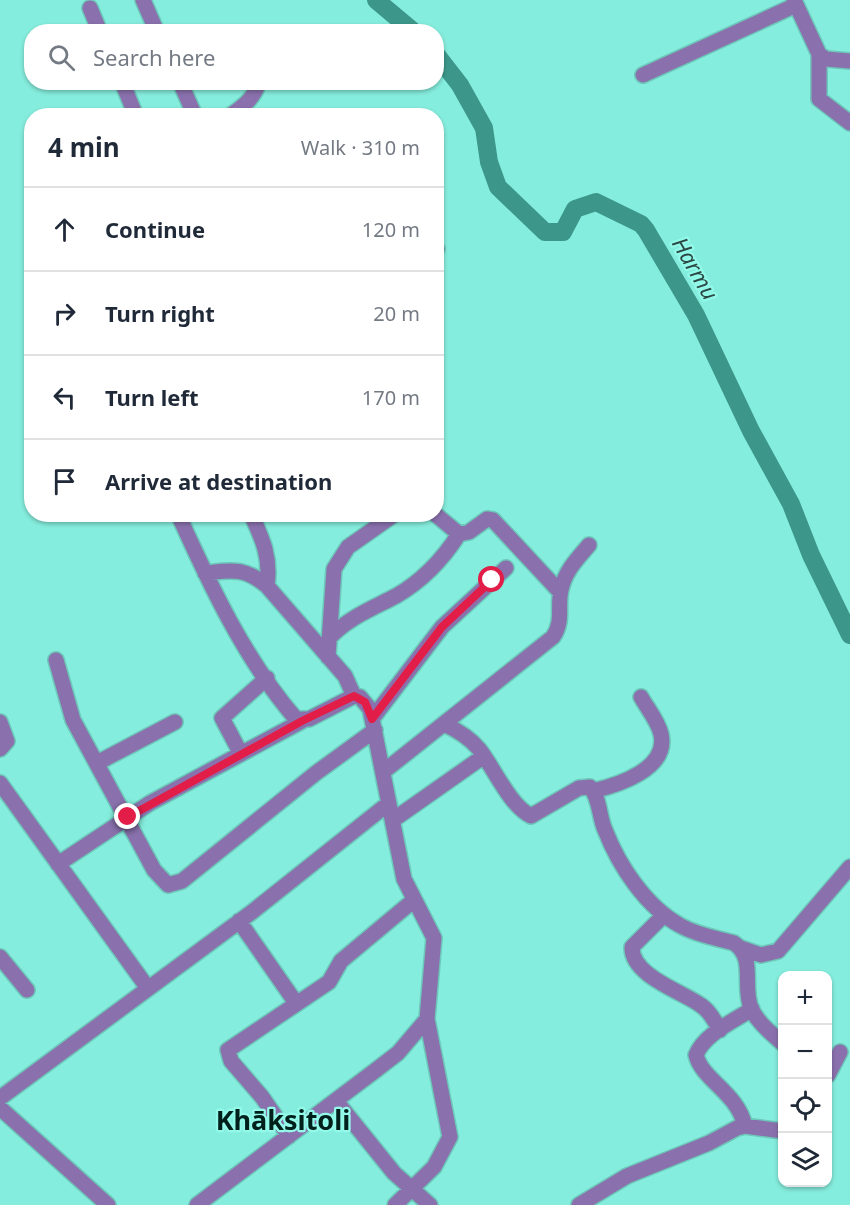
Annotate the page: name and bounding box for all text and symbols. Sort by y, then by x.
search box [24,24,444,90]
icon: search [45,41,78,74]
text: Search here [93,42,215,72]
text: 4 min [48,129,120,165]
text: Walk · 310 m [301,134,420,161]
icon: ahead [48,213,81,246]
text: Continue [105,214,205,244]
text: 120 m [362,216,420,243]
water label: Harmu [666,231,726,305]
icon: right [48,297,81,330]
text: Turn right [105,298,215,328]
text: 20 m [373,300,420,327]
icon: left [48,381,81,414]
text: Turn left [105,382,199,412]
text: 170 m [362,384,420,411]
icon: arrive [48,465,81,498]
text: Arrive at destination [105,466,332,496]
route start [478,566,504,592]
route end [114,803,140,829]
map controls [778,971,832,1187]
button: + [778,971,832,1025]
button: − [778,1025,832,1079]
button: locate [778,1079,832,1133]
district label: Khāksitoli [216,1101,350,1138]
button: layers [778,1133,832,1187]

